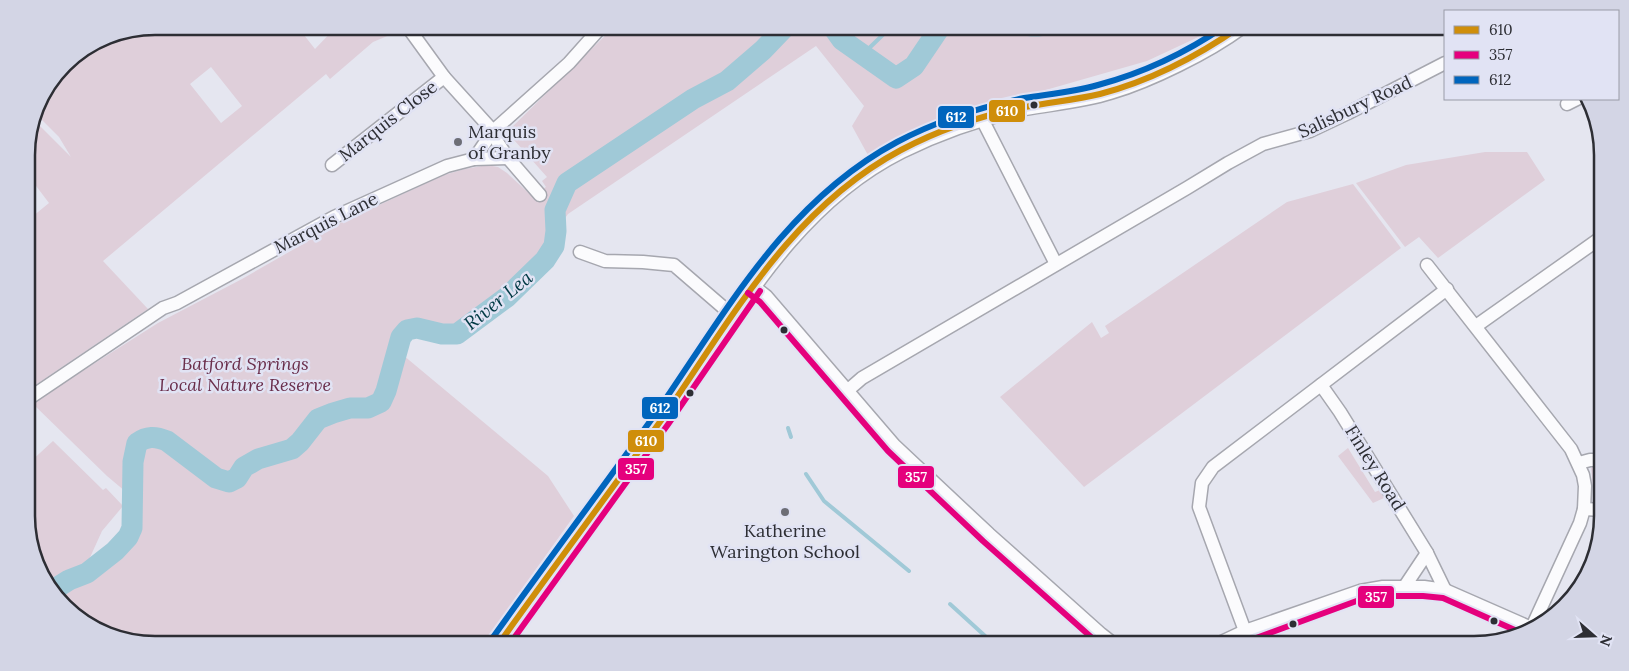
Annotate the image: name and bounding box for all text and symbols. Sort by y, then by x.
legend [1444,10,1619,100]
text: 610 [1489,20,1512,39]
text: 357 [1489,45,1513,64]
street label: Salisbury Road [1294,70,1416,143]
text: 612 [1489,70,1511,89]
street label: Marquis Close [334,75,442,166]
line badge: 610 [988,99,1026,123]
unlabelled marker [1029,100,1039,110]
text: 610 [996,102,1018,120]
line badge: 612 [937,105,975,129]
text: 612 [945,108,967,126]
place label: Marquis of Granby [468,120,551,164]
marker: Marquis of Granby [452,136,464,148]
street label: Marquis Lane [270,186,382,259]
water label: River Lea [459,265,538,335]
unlabelled marker [779,325,789,335]
park label: Batford Springs Local Nature Reserve [159,352,331,396]
unlabelled marker [685,388,695,398]
line badge: 612 [641,396,679,420]
text: 612 [649,399,671,417]
street label: Finley Road [1340,421,1411,515]
line badge: 610 [627,429,665,453]
text: 610 [635,432,657,450]
line badge: 357 [617,457,655,481]
text: 357 [625,460,647,478]
line badge: 357 [897,465,935,489]
text: 357 [905,468,927,486]
marker: Katherine Warington School [779,506,791,518]
place label: Katherine Warington School [710,519,860,563]
line badge: 357 [1357,585,1395,609]
text: 357 [1365,588,1387,606]
north arrow [1569,611,1619,661]
unlabelled marker [1489,616,1499,626]
unlabelled marker [1288,619,1298,629]
text: N [1596,632,1617,649]

